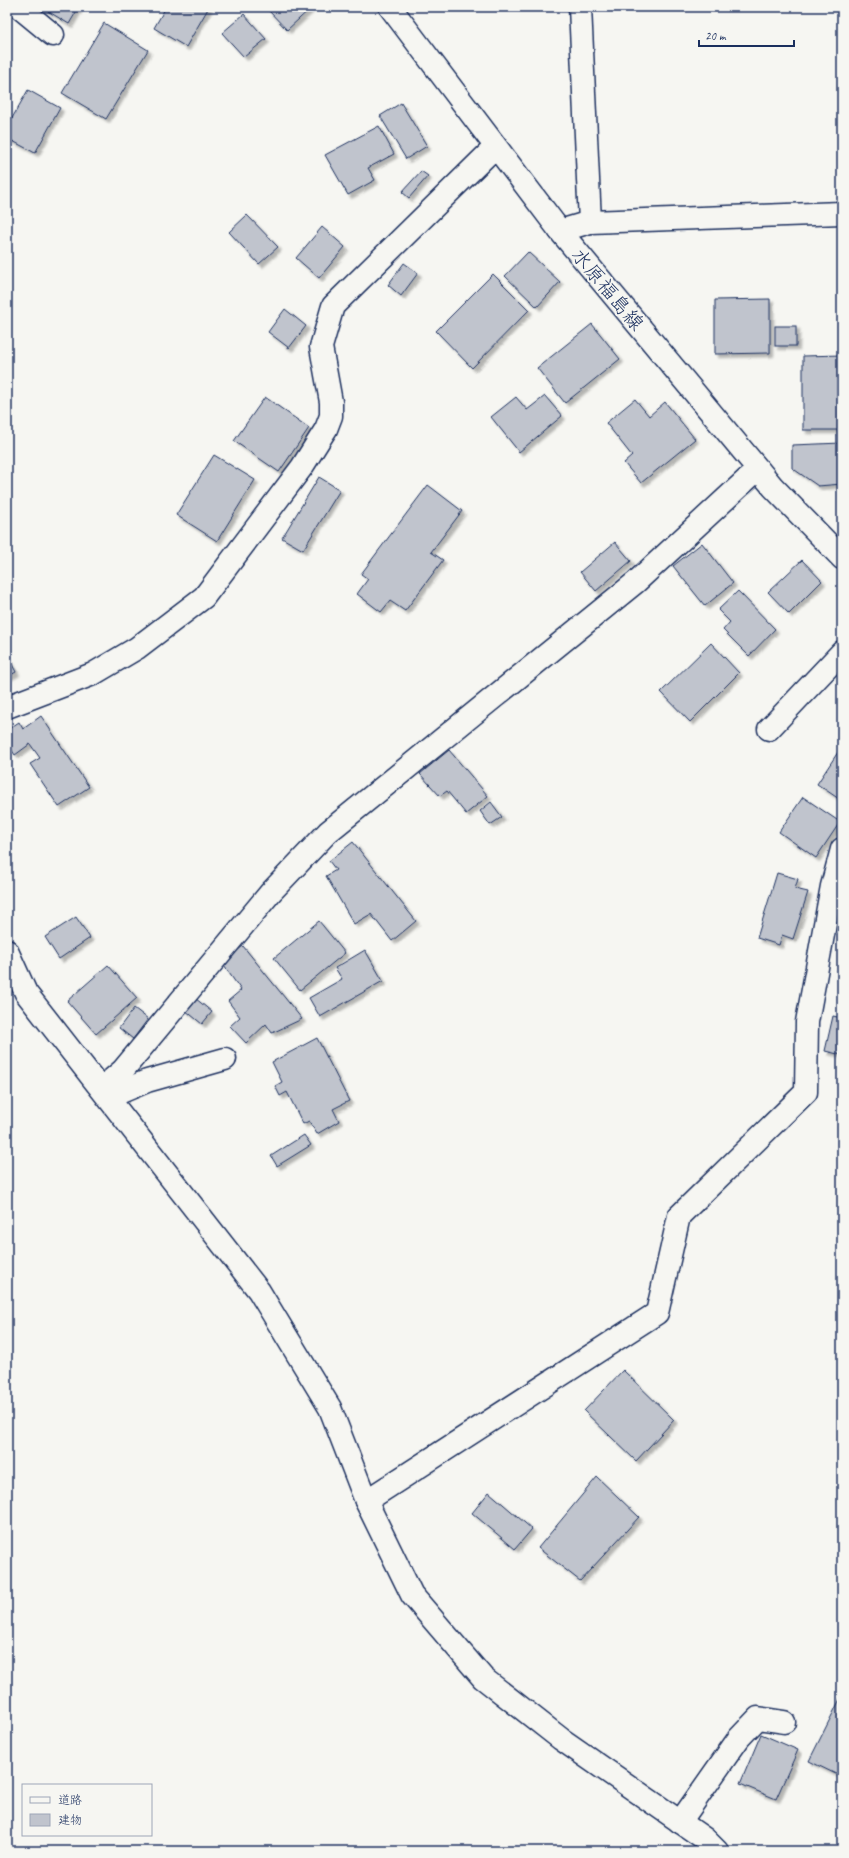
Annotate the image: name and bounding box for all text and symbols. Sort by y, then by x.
scale bar [699,22,794,48]
text: 20 m [705,28,727,44]
street label: 水原福島線 [566,243,649,336]
legend [22,1784,152,1836]
text: 道路 [58,1792,82,1808]
text: 建物 [58,1812,82,1828]

